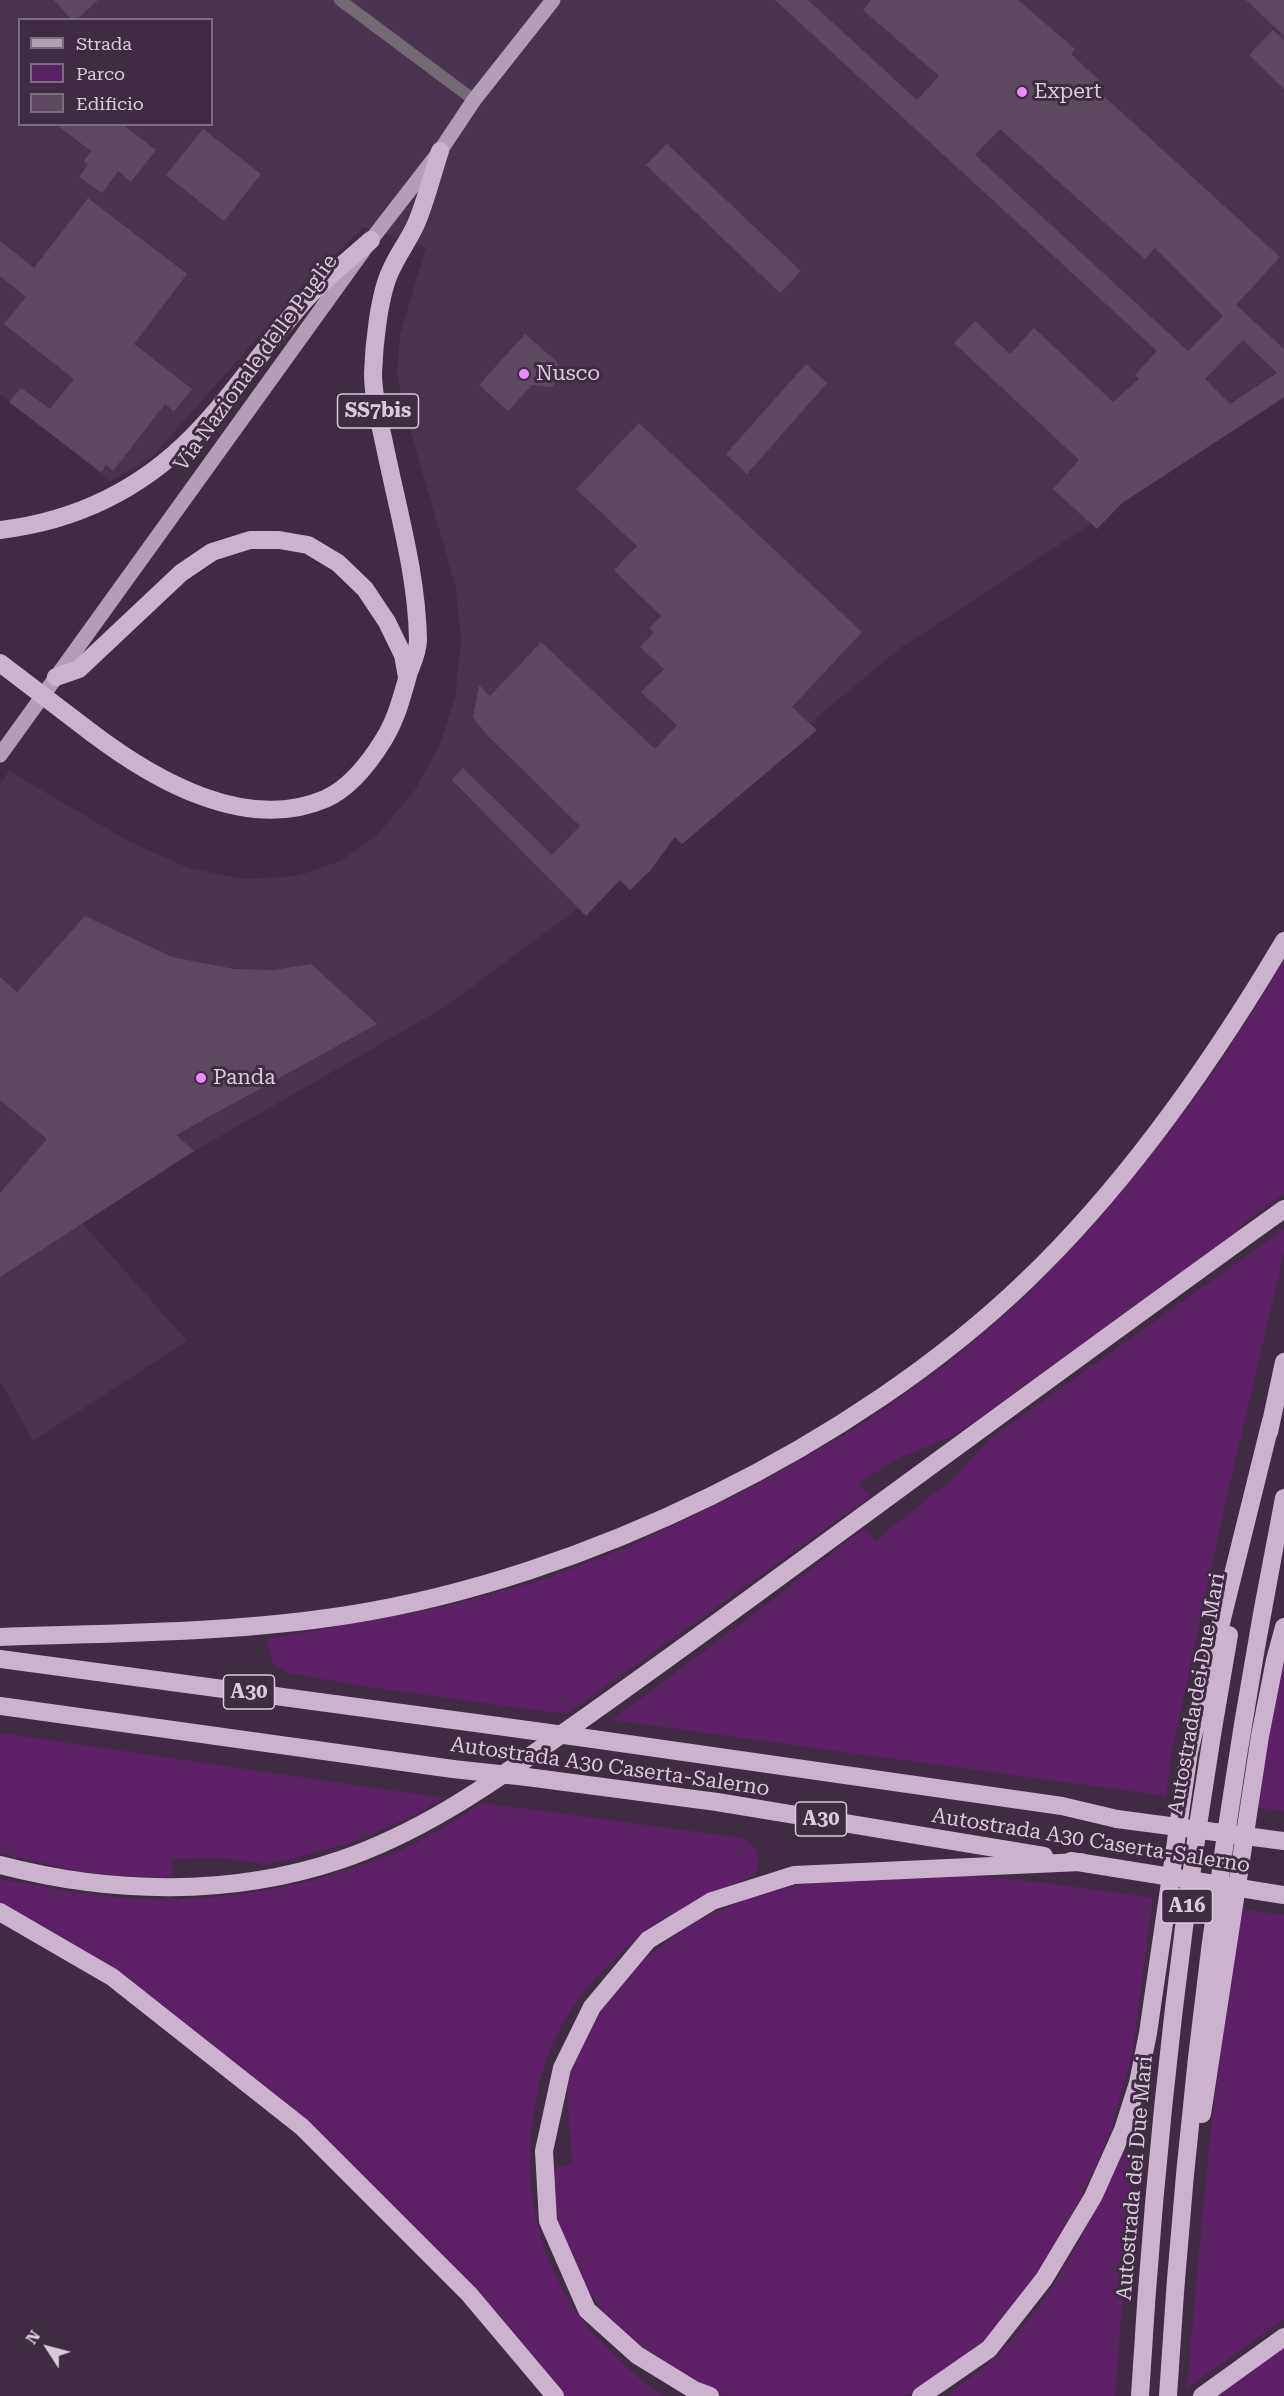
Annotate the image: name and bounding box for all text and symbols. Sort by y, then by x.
legend [18,18,213,126]
text: Strada [76,33,132,54]
text: Parco [76,63,125,84]
place label: Expert [1034,79,1102,105]
marker: Expert [1015,85,1029,99]
text: Edificio [76,93,144,114]
street label: Via Nazionale delle Puglie [169,250,343,476]
place label: Nusco [536,361,600,387]
marker: Nusco [517,367,531,381]
road number: SS7bis [338,394,418,428]
place label: Panda [213,1065,276,1091]
marker: Panda [194,1071,208,1085]
street label: Autostrada dei Due Mari [1163,1571,1231,1817]
road number: A30 [224,1675,274,1709]
street label: Autostrada A30 Caserta-Salerno [449,1732,771,1802]
road number: A30 [796,1802,846,1836]
street label: Autostrada A30 Caserta-Salerno [930,1803,1252,1879]
road number: A16 [1162,1889,1212,1923]
street label: Autostrada dei Due Mari [1112,2055,1158,2301]
north arrow [18,2318,78,2378]
text: N [22,2327,44,2348]

